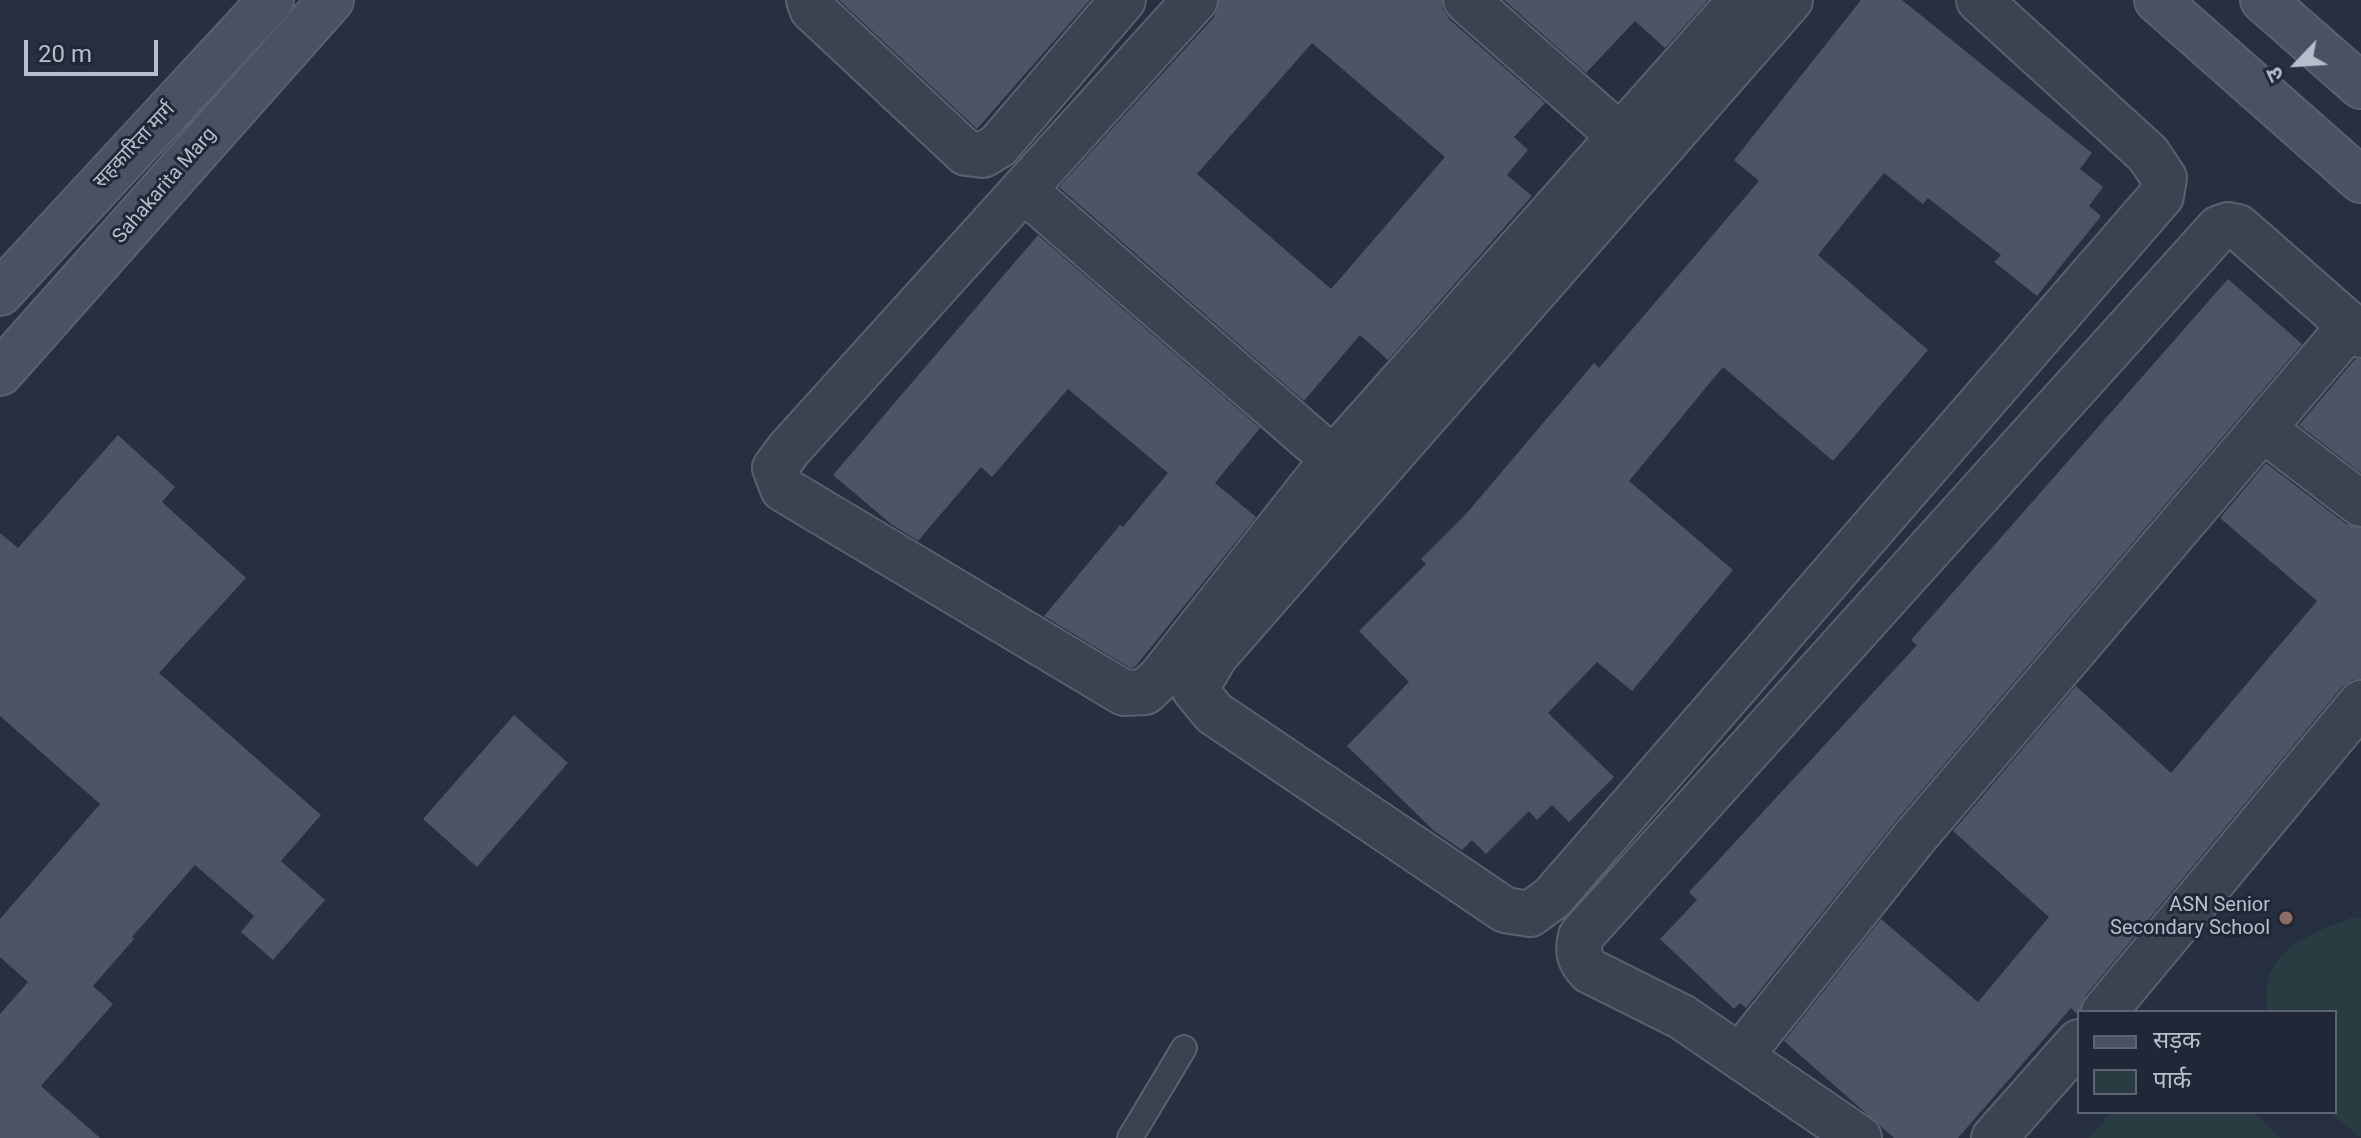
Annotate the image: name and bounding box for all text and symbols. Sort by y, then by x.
scale bar [28,24,162,74]
north arrow [2257,24,2337,104]
text: 20 m [38,40,92,68]
text: उ [2261,63,2289,85]
street label: सहकारिता मार्ग [89,98,181,194]
street label: Sahakarita Marg [108,123,222,249]
place label: ASN Senior Secondary School [2110,894,2270,941]
marker: ASN Senior Secondary School [2277,909,2295,927]
legend [2077,1010,2337,1114]
text: सड़क [2153,1026,2201,1054]
text: पार्क [2153,1066,2191,1094]

